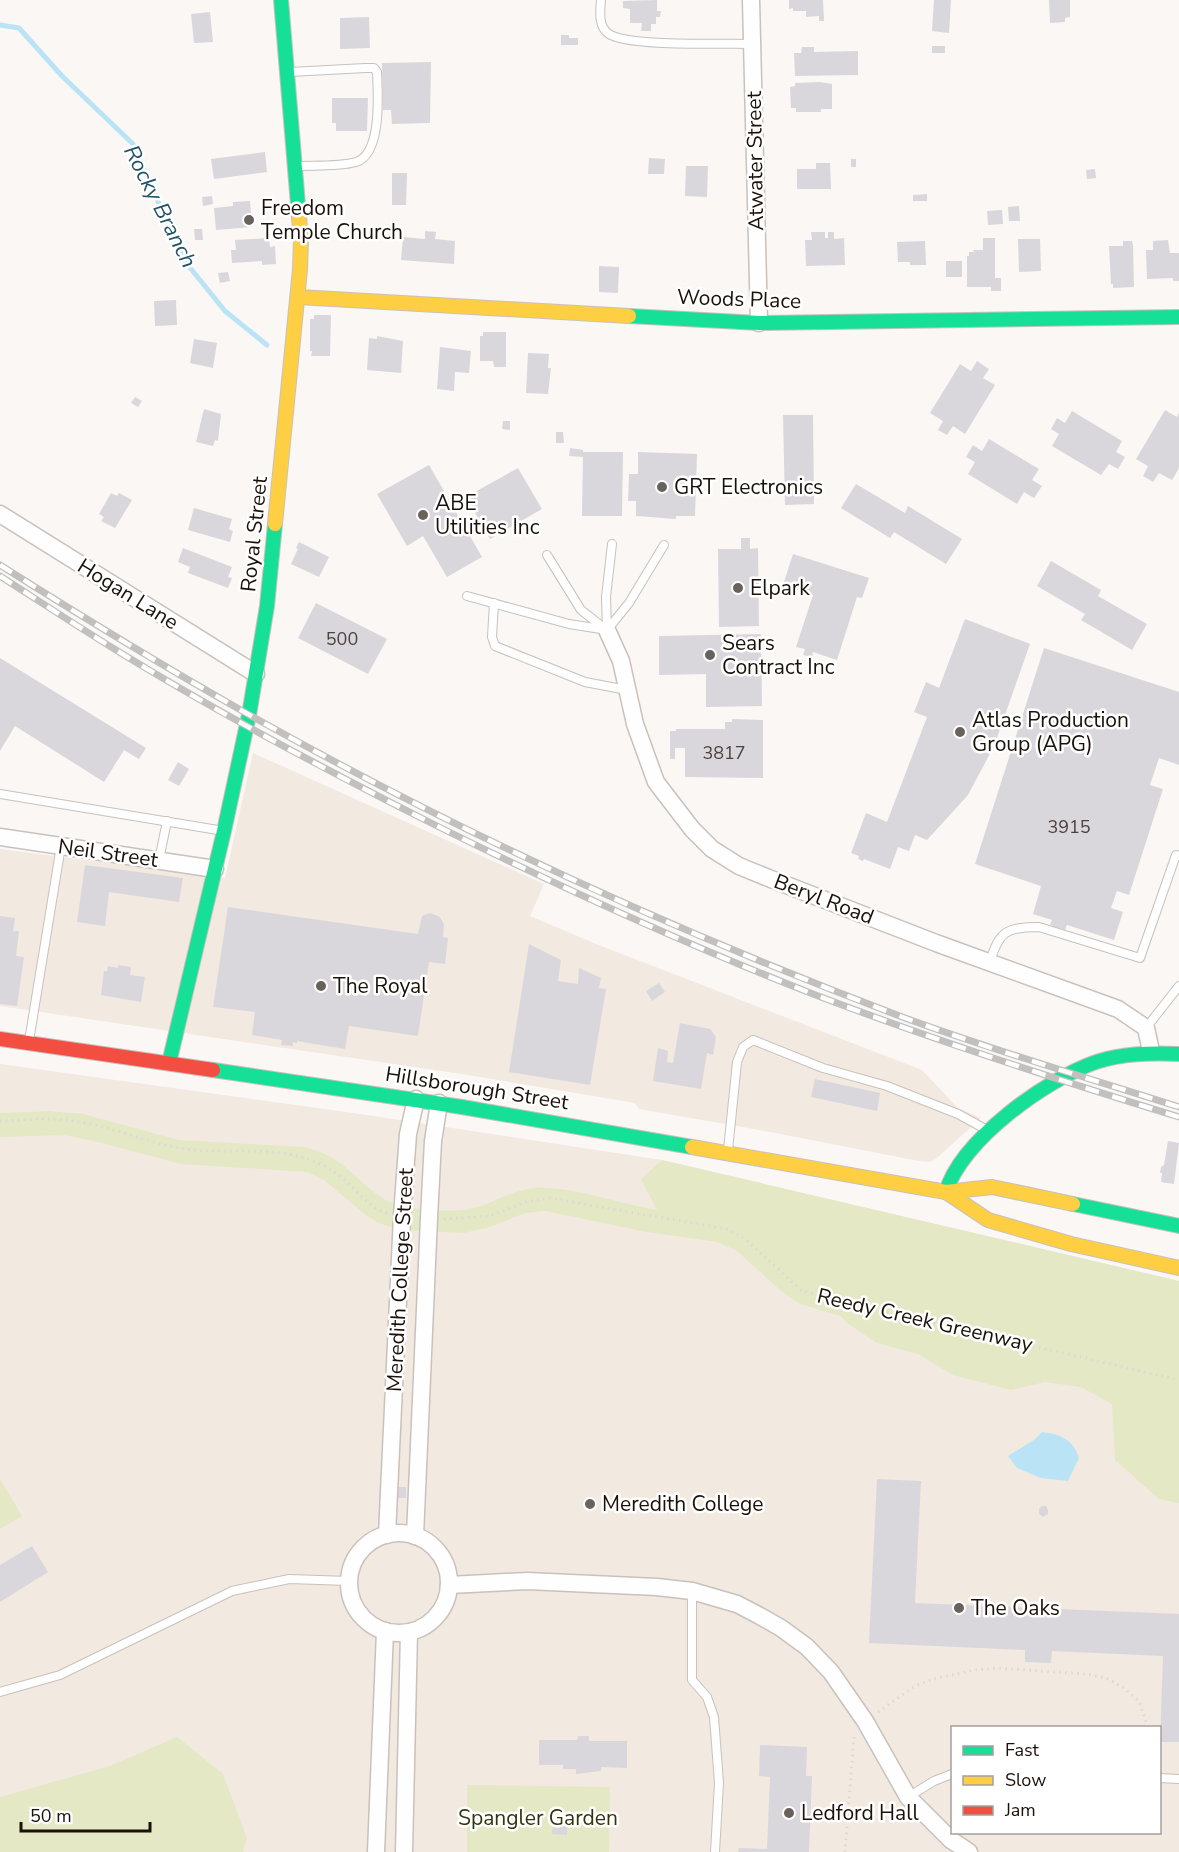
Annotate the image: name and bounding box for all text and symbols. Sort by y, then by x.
street label: Atwater Street [740,90,770,231]
water label: Rocky Branch [116,140,204,273]
place label: Freedom Temple Church [261,194,403,246]
marker: Freedom Temple Church [242,213,256,227]
street label: Woods Place [676,283,802,315]
place label: GRT Electronics [674,473,823,501]
street label: Royal Street [234,474,274,593]
marker: GRT Electronics [655,480,669,494]
place label: ABE Utilities Inc [435,489,540,541]
marker: ABE Utilities Inc [416,508,430,522]
street label: Hogan Lane [72,552,184,636]
place label: Elpark [750,574,810,602]
marker: Elpark [731,581,745,595]
house number: 500 [326,627,358,651]
place label: Sears Contract Inc [722,629,835,681]
marker: Sears Contract Inc [703,648,717,662]
place label: Atlas Production Group (APG) [972,706,1129,758]
marker: Atlas Production Group (APG) [953,725,967,739]
house number: 3817 [702,741,746,765]
house number: 3915 [1047,815,1091,839]
street label: Neil Street [56,832,160,874]
street label: Beryl Road [770,867,878,931]
place label: The Royal [333,972,428,1000]
marker: The Royal [314,979,328,993]
street label: Hillsborough Street [383,1060,571,1116]
street label: Meredith College Street [380,1167,420,1393]
street label: Reedy Creek Greenway [814,1282,1036,1358]
place label: Meredith College [602,1490,764,1518]
marker: Meredith College [583,1497,597,1511]
place label: The Oaks [971,1594,1060,1622]
marker: The Oaks [952,1601,966,1615]
legend [951,1726,1161,1834]
text: Fast [1005,1738,1040,1762]
text: Slow [1005,1768,1046,1792]
scale bar [21,1795,150,1833]
text: Jam [1004,1798,1036,1822]
place label: Ledford Hall [801,1799,919,1827]
text: 50 m [30,1804,72,1828]
park label: Spangler Garden [458,1804,618,1832]
marker: Ledford Hall [782,1806,796,1820]

